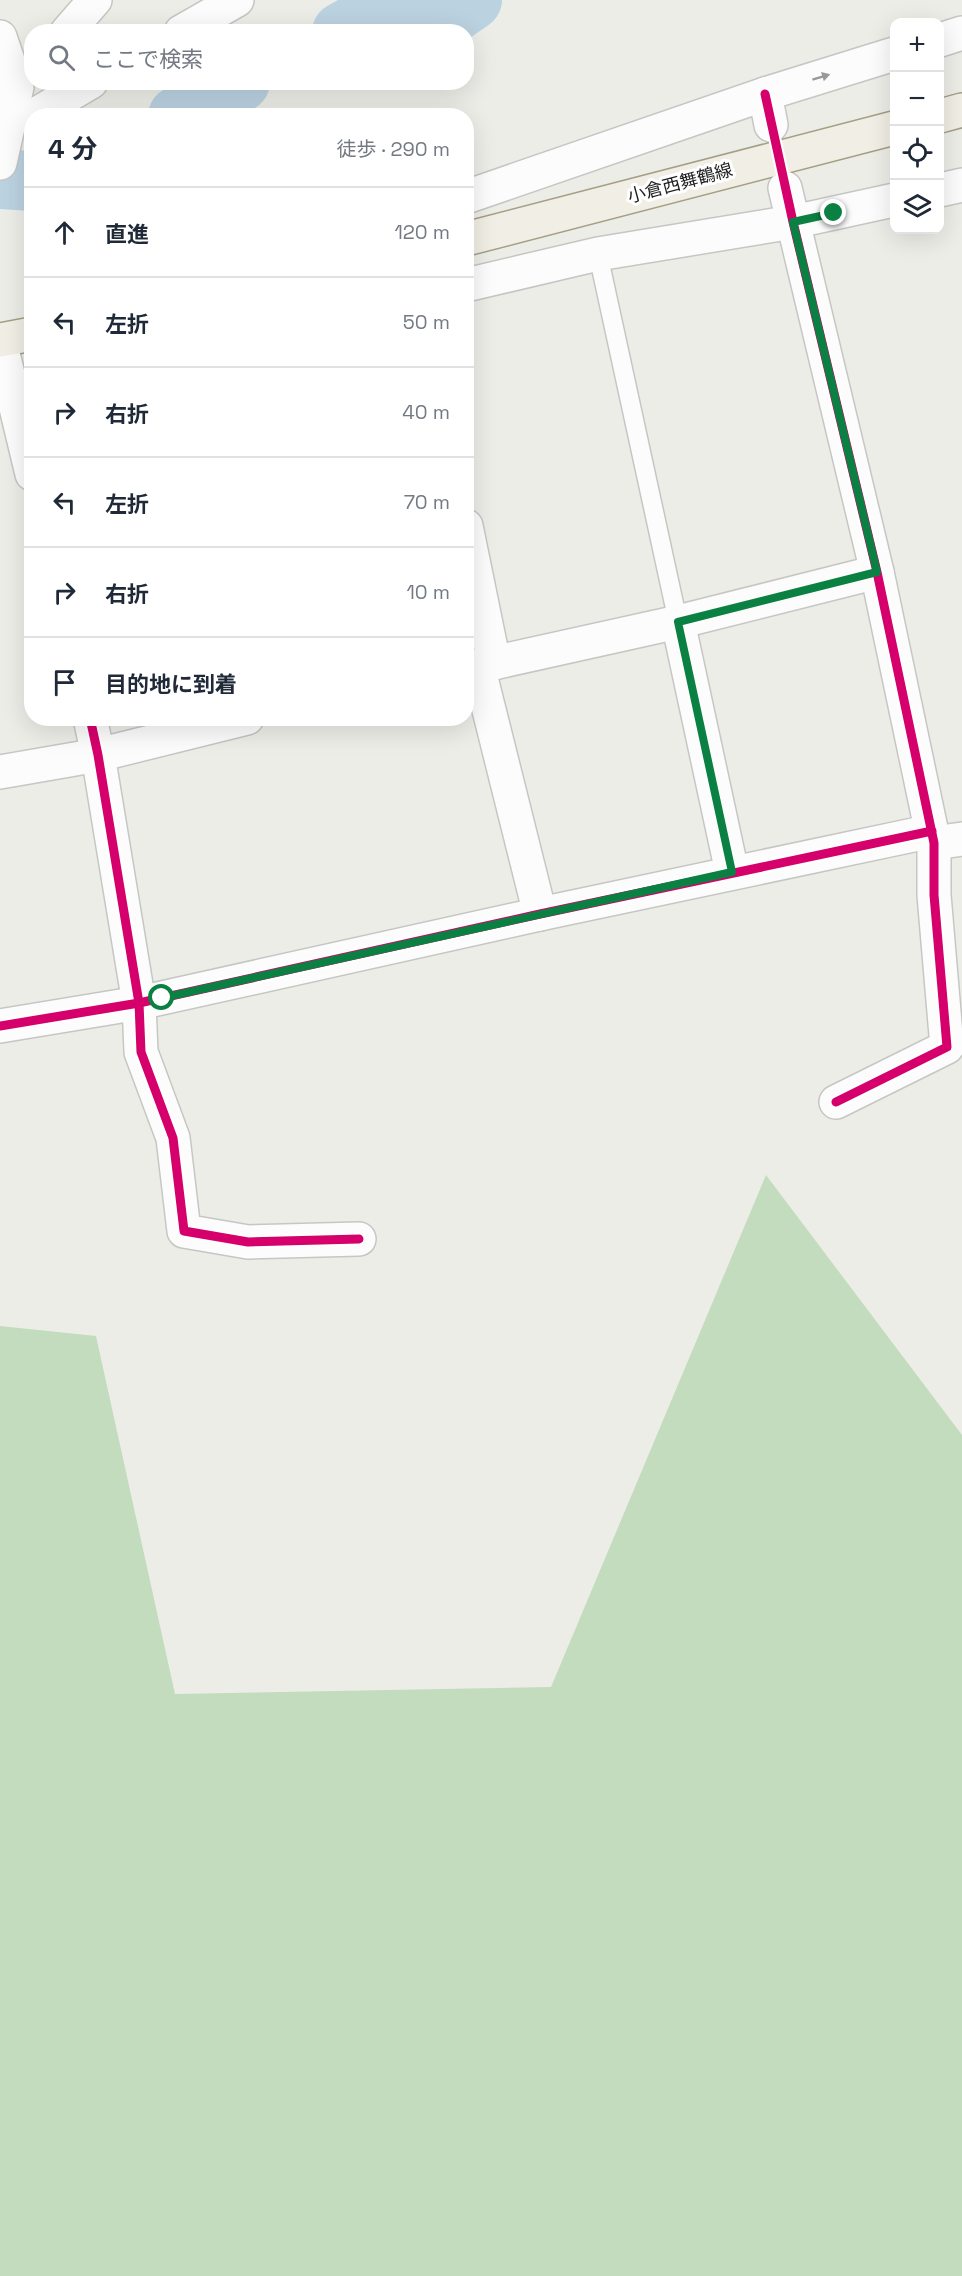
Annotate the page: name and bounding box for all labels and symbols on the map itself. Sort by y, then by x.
one-way arrow [812,72,830,81]
street label: 小倉西舞鶴線 [625,157,735,208]
route end [820,199,846,225]
route start [148,984,174,1010]

